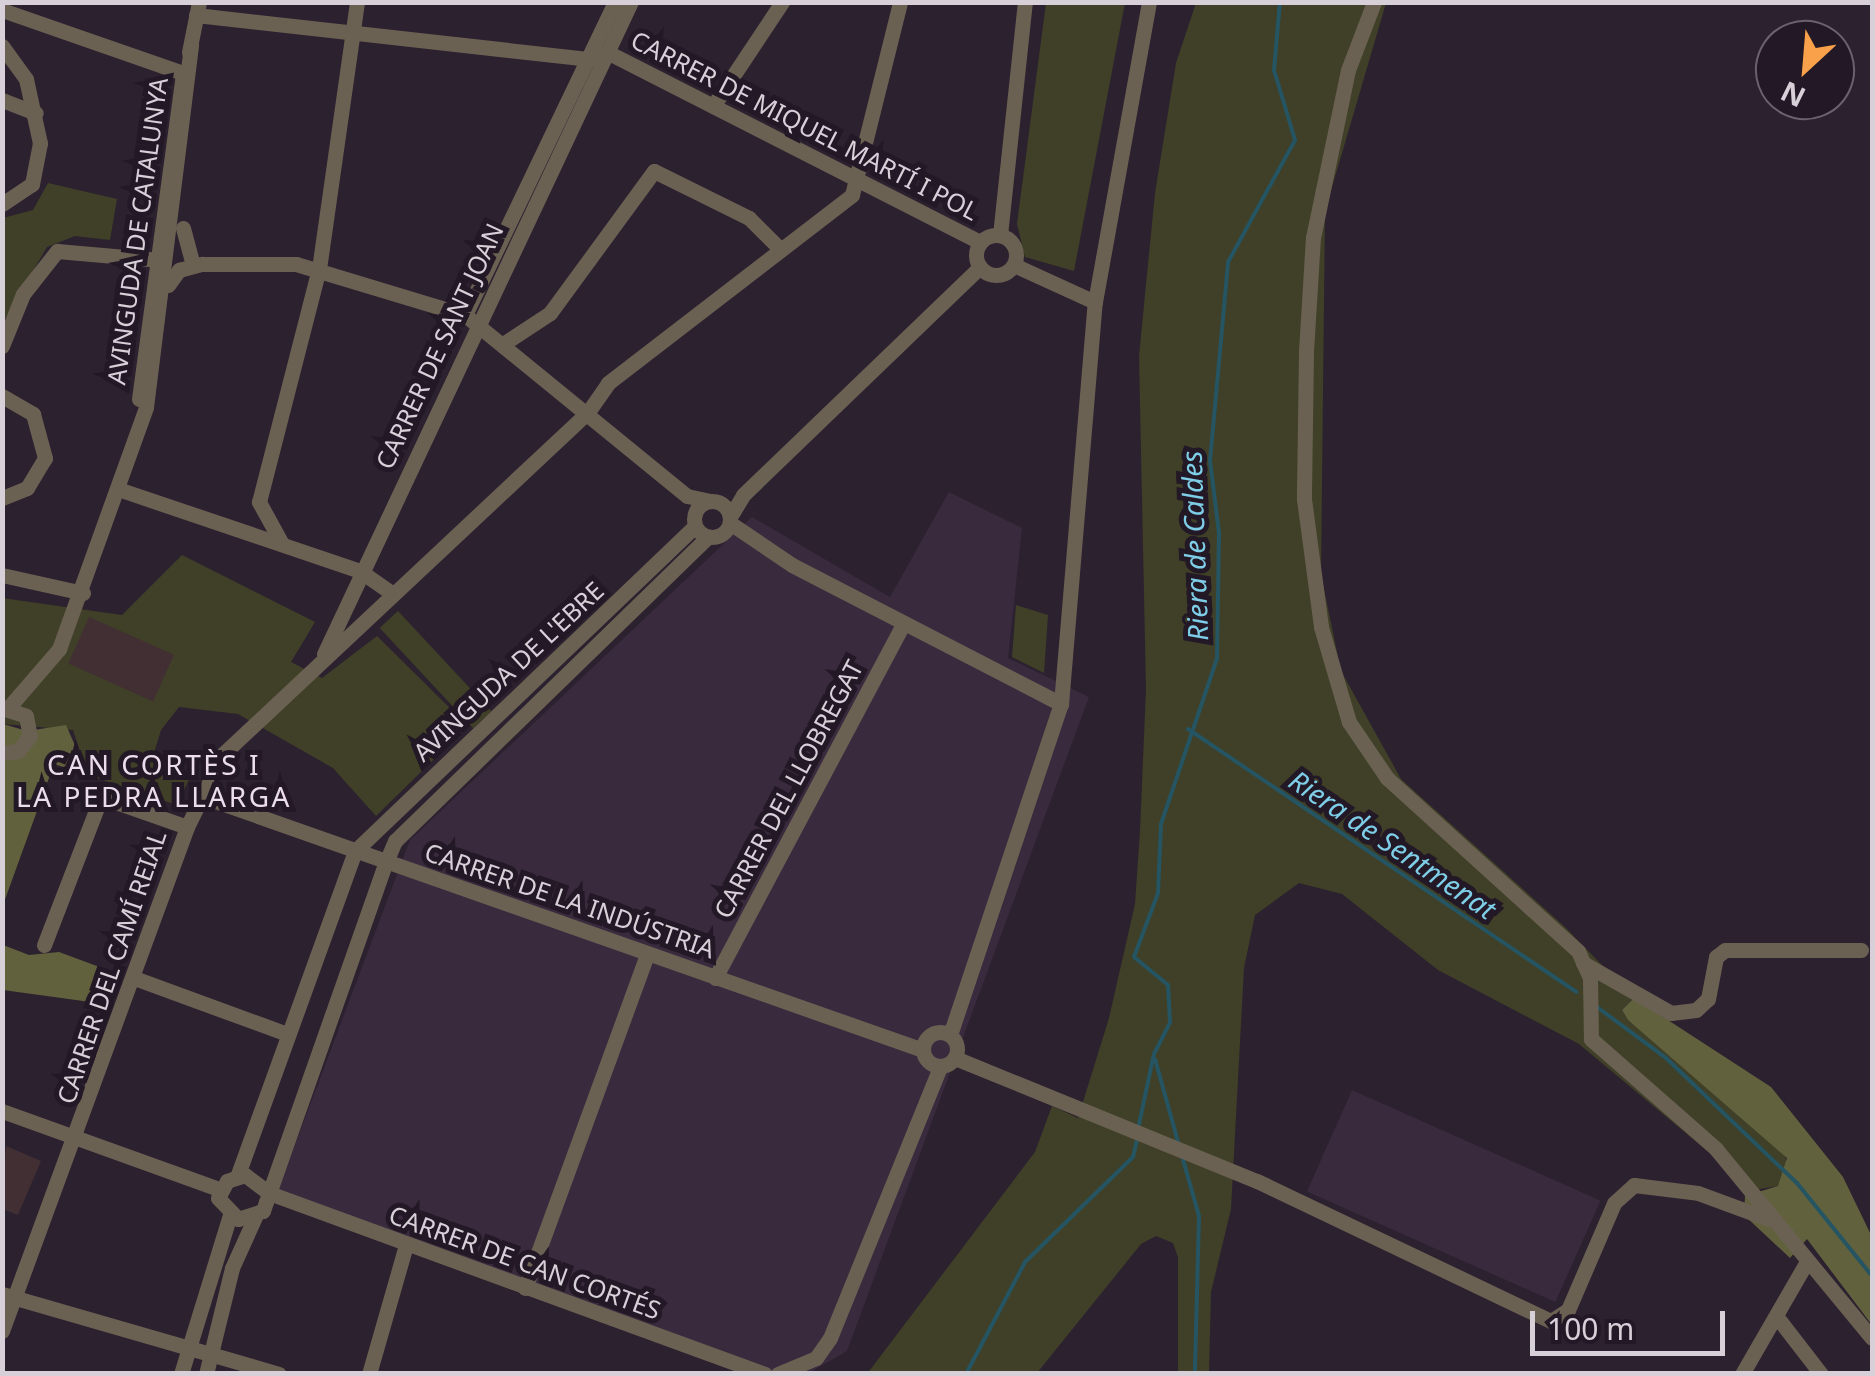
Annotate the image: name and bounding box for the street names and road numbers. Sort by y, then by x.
street label: CARRER DE MIQUEL MARTÍ I POL [626,24,984,226]
street label: AVINGUDA DE CATALUNYA [101,76,173,386]
street label: CARRER DE SANT JOAN [369,218,509,474]
street label: AVINGUDA DE L'EBRE [407,575,609,767]
street label: CARRER DEL LLOBREGAT [707,655,869,923]
street label: CARRER DEL CAMÍ REIAL [50,826,172,1108]
street label: CARRER DE LA INDÚSTRIA [421,836,719,964]
street label: CARRER DE CAN CORTÉS [385,1199,665,1325]

